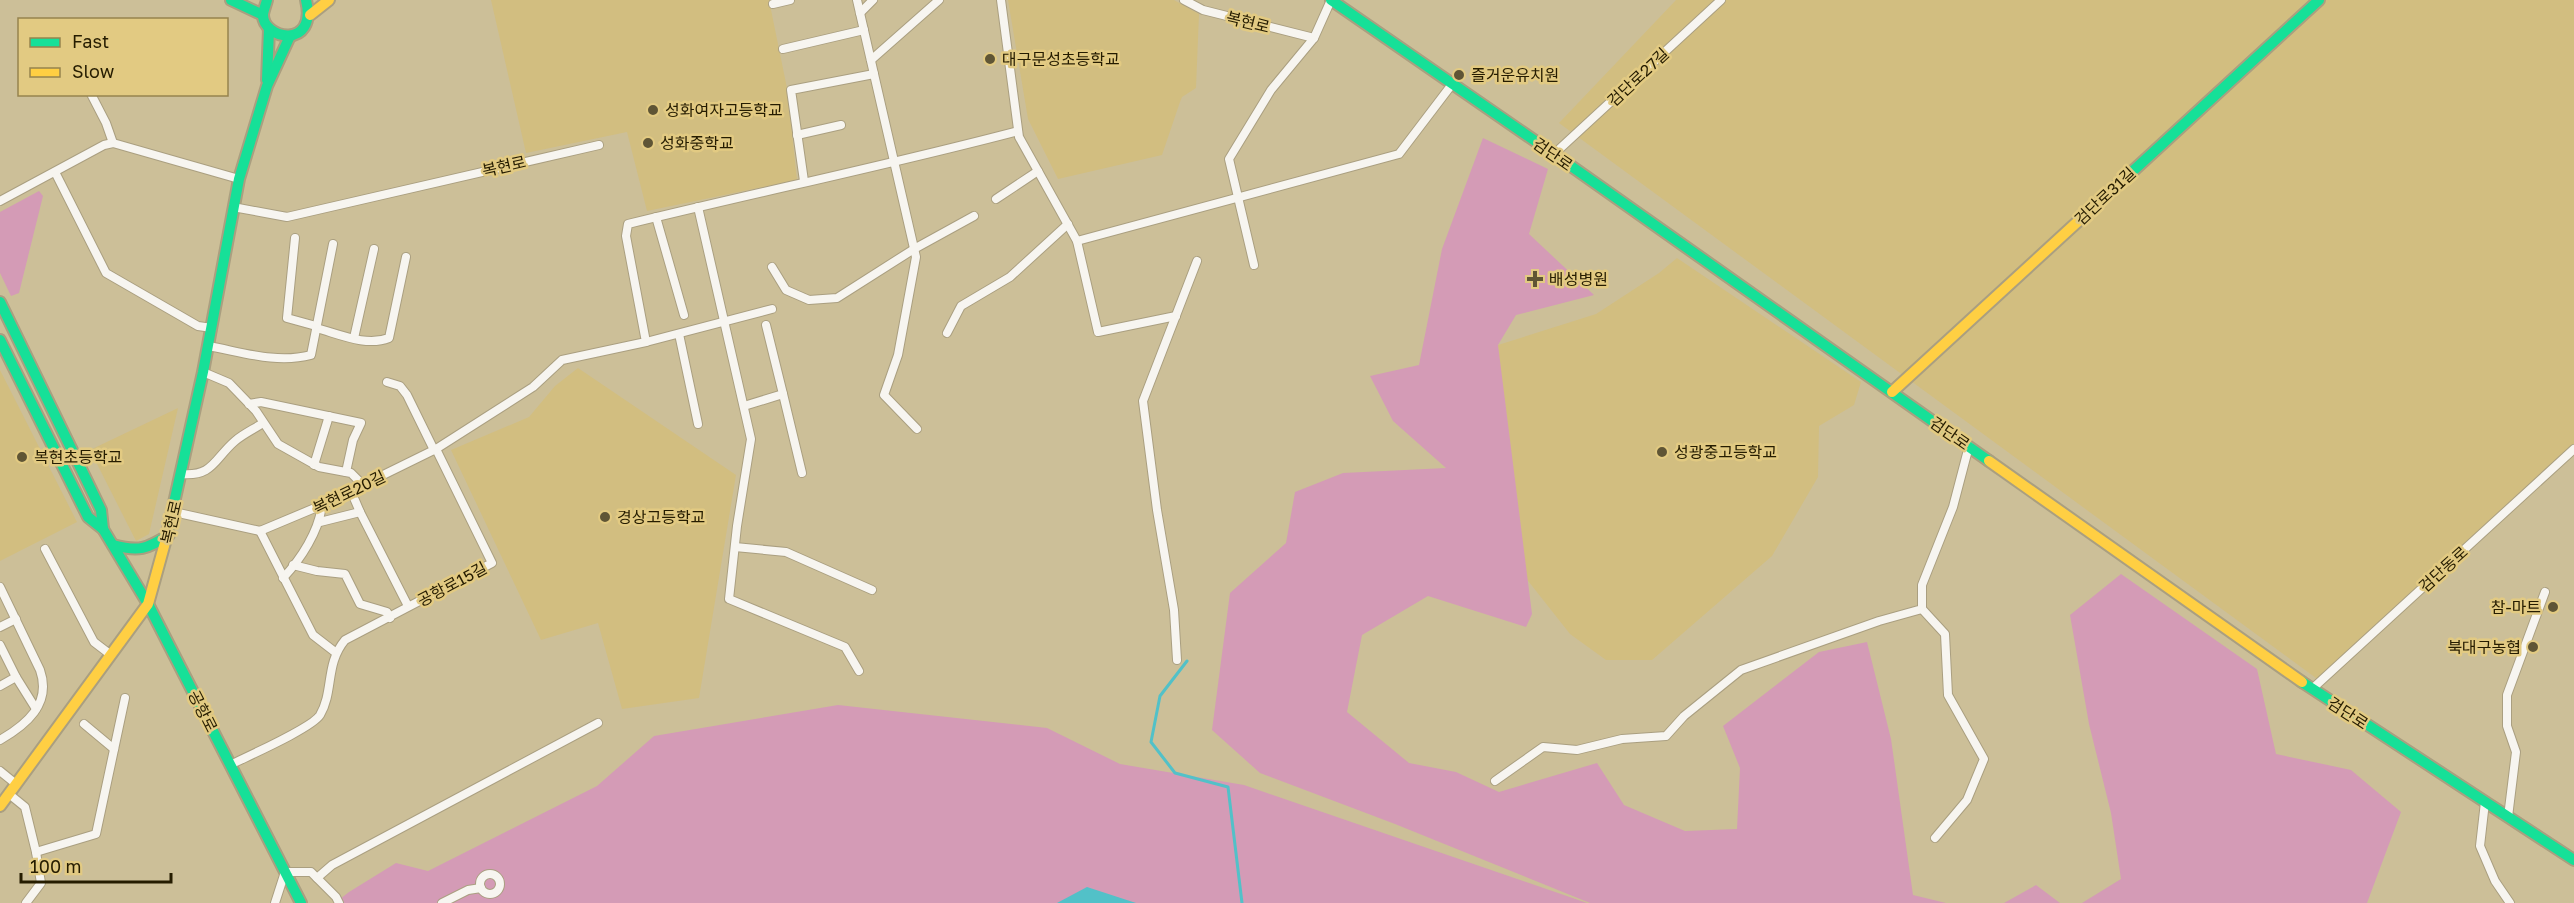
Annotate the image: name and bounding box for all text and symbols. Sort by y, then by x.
street label: 복현로 [1224,7,1272,37]
legend [18,18,228,96]
text: Fast [72,30,109,52]
street label: 검단로27길 [1603,44,1673,110]
place label: 대구문성초등학교 [1002,49,1120,69]
marker: 대구문성초등학교 [983,52,997,66]
text: Slow [72,60,115,82]
place label: 즐거운유치원 [1471,65,1559,85]
marker: 즐거운유치원 [1452,68,1466,82]
place label: 성화여자고등학교 [665,100,783,120]
marker: 성화여자고등학교 [646,103,660,117]
place label: 성화중학교 [660,133,734,153]
street label: 검단로 [1529,133,1577,175]
marker: 성화중학교 [641,136,655,150]
street label: 복현로 [480,151,528,181]
street label: 검단로31길 [2070,163,2140,229]
place label: 배성병원 [1549,269,1608,289]
marker: 배성병원 [1526,270,1544,288]
street label: 검단로 [1926,412,1974,454]
place label: 성광중고등학교 [1674,442,1777,462]
marker: 성광중고등학교 [1655,445,1669,459]
place label: 복현초등학교 [34,447,122,467]
marker: 복현초등학교 [15,450,29,464]
street label: 복현로20길 [310,466,388,518]
street label: 복현로 [156,498,186,546]
place label: 경상고등학교 [617,507,705,527]
marker: 경상고등학교 [598,510,612,524]
street label: 검단동로 [2414,542,2472,596]
street label: 공항로15길 [414,557,490,611]
place label: 참-마트 [2491,597,2541,617]
marker: 참-마트 [2546,600,2560,614]
place label: 북대구농협 [2447,637,2521,657]
marker: 북대구농협 [2526,640,2540,654]
street label: 공항로 [184,687,222,735]
street label: 검단로 [2324,693,2372,734]
scale bar [21,846,171,884]
text: 100 m [30,855,81,877]

